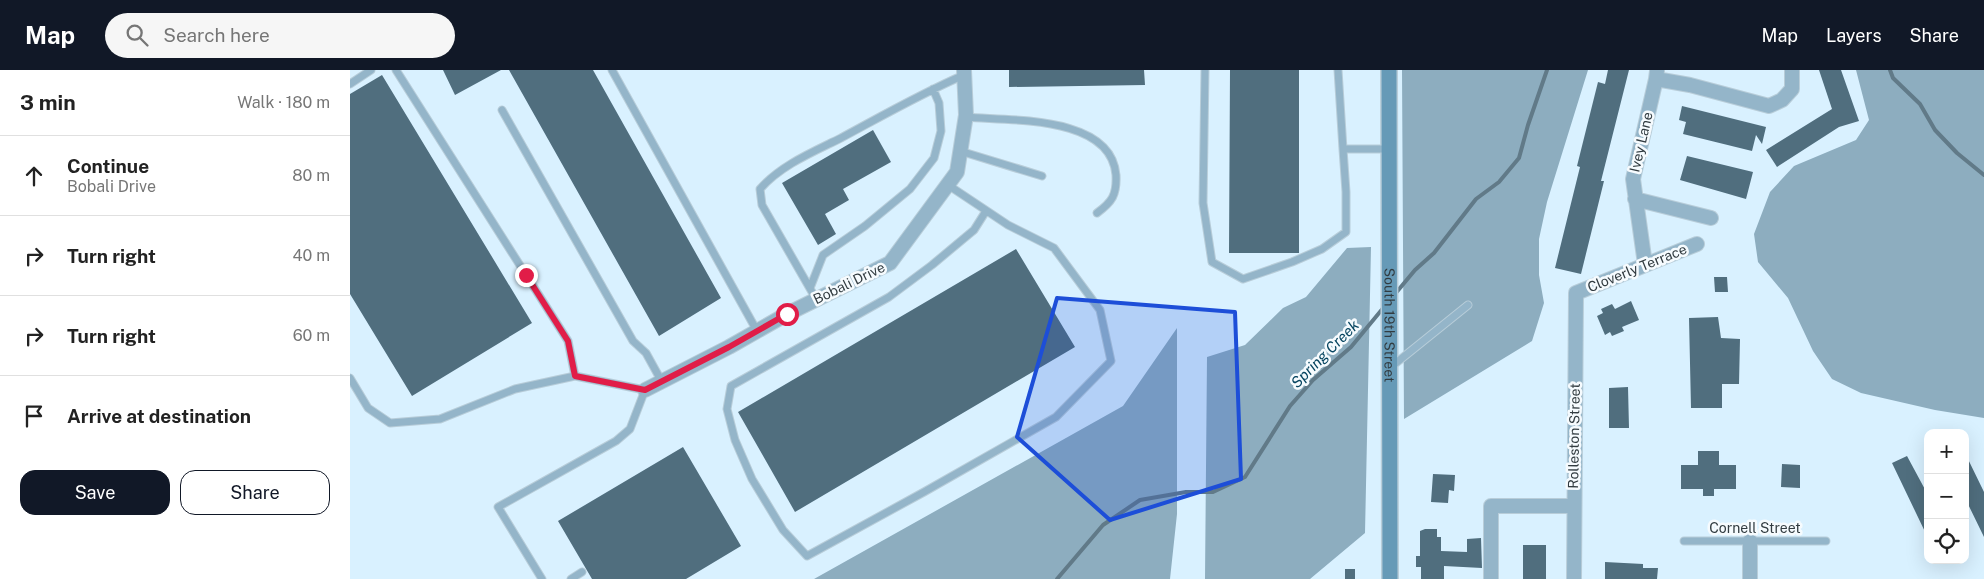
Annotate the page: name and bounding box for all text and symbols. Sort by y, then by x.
search box [105,13,455,58]
text: Map [25,21,75,49]
icon: search [123,21,151,49]
text: Search here [163,24,270,46]
text: Map [1762,25,1798,46]
text: Layers [1826,25,1882,46]
text: Share [1910,25,1959,46]
text: 3 min [20,90,76,115]
text: Walk · 180 m [237,93,330,112]
street label: Ivey Lane [1626,110,1656,174]
text: Continue [67,155,149,177]
icon: ahead [20,162,48,190]
text: 80 m [292,166,330,185]
text: Bobali Drive [67,177,156,196]
street label: Cloverly Terrace [1585,241,1689,295]
icon: right [20,242,48,270]
text: Turn right [67,245,156,267]
text: 40 m [292,246,330,265]
street label: Bobali Drive [810,259,888,307]
route end [515,264,538,287]
street label: South 19th Street [1381,268,1398,382]
route start [776,303,799,326]
water label: Spring Creek [1287,316,1363,391]
icon: right [20,322,48,350]
text: Turn right [67,325,156,347]
text: 60 m [293,326,330,345]
street label: Rolleston Street [1565,383,1583,489]
icon: arrive [20,402,48,430]
text: Arrive at destination [67,405,251,427]
map controls [1924,429,1969,564]
button: + [1924,429,1969,474]
button: Save [20,470,170,515]
button: Share [180,470,330,515]
button: − [1924,474,1969,519]
button: locate [1924,519,1969,564]
street label: Cornell Street [1709,520,1801,536]

